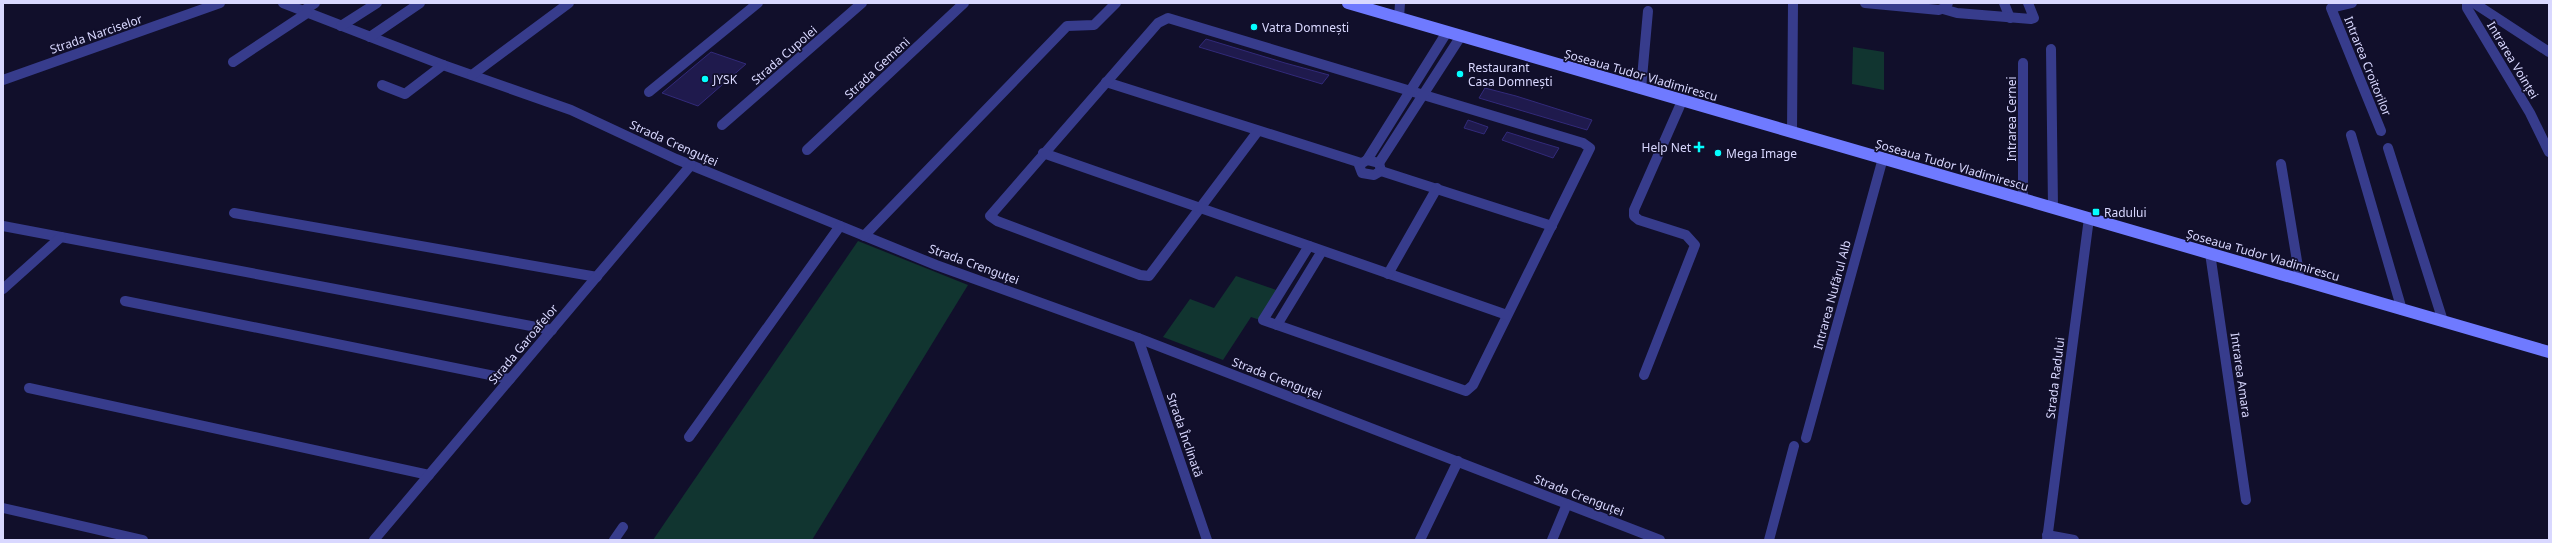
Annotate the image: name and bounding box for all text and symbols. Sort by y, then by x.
street label: Strada Narciselor [47,10,145,58]
street label: Intrarea Croitorilor [2340,14,2396,118]
street label: Intrarea Voinței [2483,18,2543,102]
place label: Vatra Domnești [1262,19,1349,36]
street label: Strada Cupolei [747,22,821,88]
marker: Vatra Domnești [1249,22,1259,32]
street label: Strada Gemeni [841,33,913,103]
street label: Șoseaua Tudor Vladimirescu [1562,45,1720,105]
place label: Restaurant Casa Domnești [1468,59,1553,90]
marker: Restaurant Casa Domnești [1455,69,1465,79]
place label: JYSK [712,71,738,88]
marker: JYSK [700,74,710,84]
street label: Intrarea Cernei [2003,76,2020,162]
street label: Strada Crenguței [627,116,721,170]
street label: Șoseaua Tudor Vladimirescu [1873,135,2031,195]
place label: Help Net [1642,139,1692,156]
marker: Help Net [1694,142,1704,152]
place label: Mega Image [1726,145,1797,162]
marker: Mega Image [1713,148,1723,158]
place label: Radului [2104,204,2147,221]
marker: Radului [2091,207,2101,217]
street label: Șoseaua Tudor Vladimirescu [2184,225,2342,285]
street label: Intrarea Nufărul Alb [1809,238,1855,352]
street label: Strada Crenguței [926,240,1022,288]
street label: Strada Garoafelor [484,300,562,388]
street label: Intrarea Amara [2227,331,2255,419]
street label: Strada Radului [2042,336,2068,420]
street label: Strada Crenguței [1230,353,1324,403]
street label: Strada Înclinată [1163,391,1207,479]
street label: Strada Crenguței [1532,470,1626,520]

